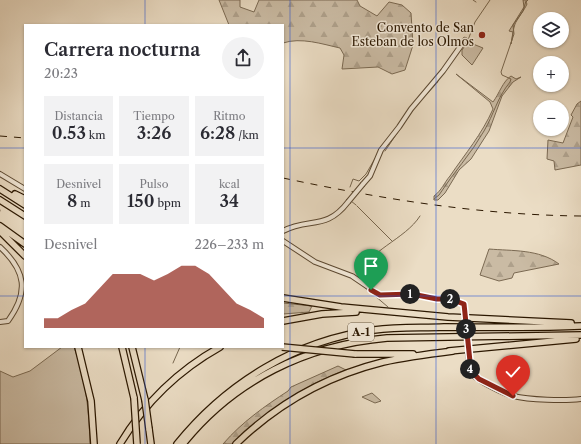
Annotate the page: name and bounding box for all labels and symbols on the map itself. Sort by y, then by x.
place label: Convento de San Esteban de los Olmos [352,20,474,49]
marker: Convento de San Esteban de los Olmos [477,30,487,40]
pin [354,249,388,290]
pin: 1 [400,284,420,304]
pin: 2 [440,289,460,309]
pin: 3 [456,319,476,339]
road number: A-1 [348,323,374,341]
pin [496,355,530,396]
pin: 4 [460,359,480,379]

